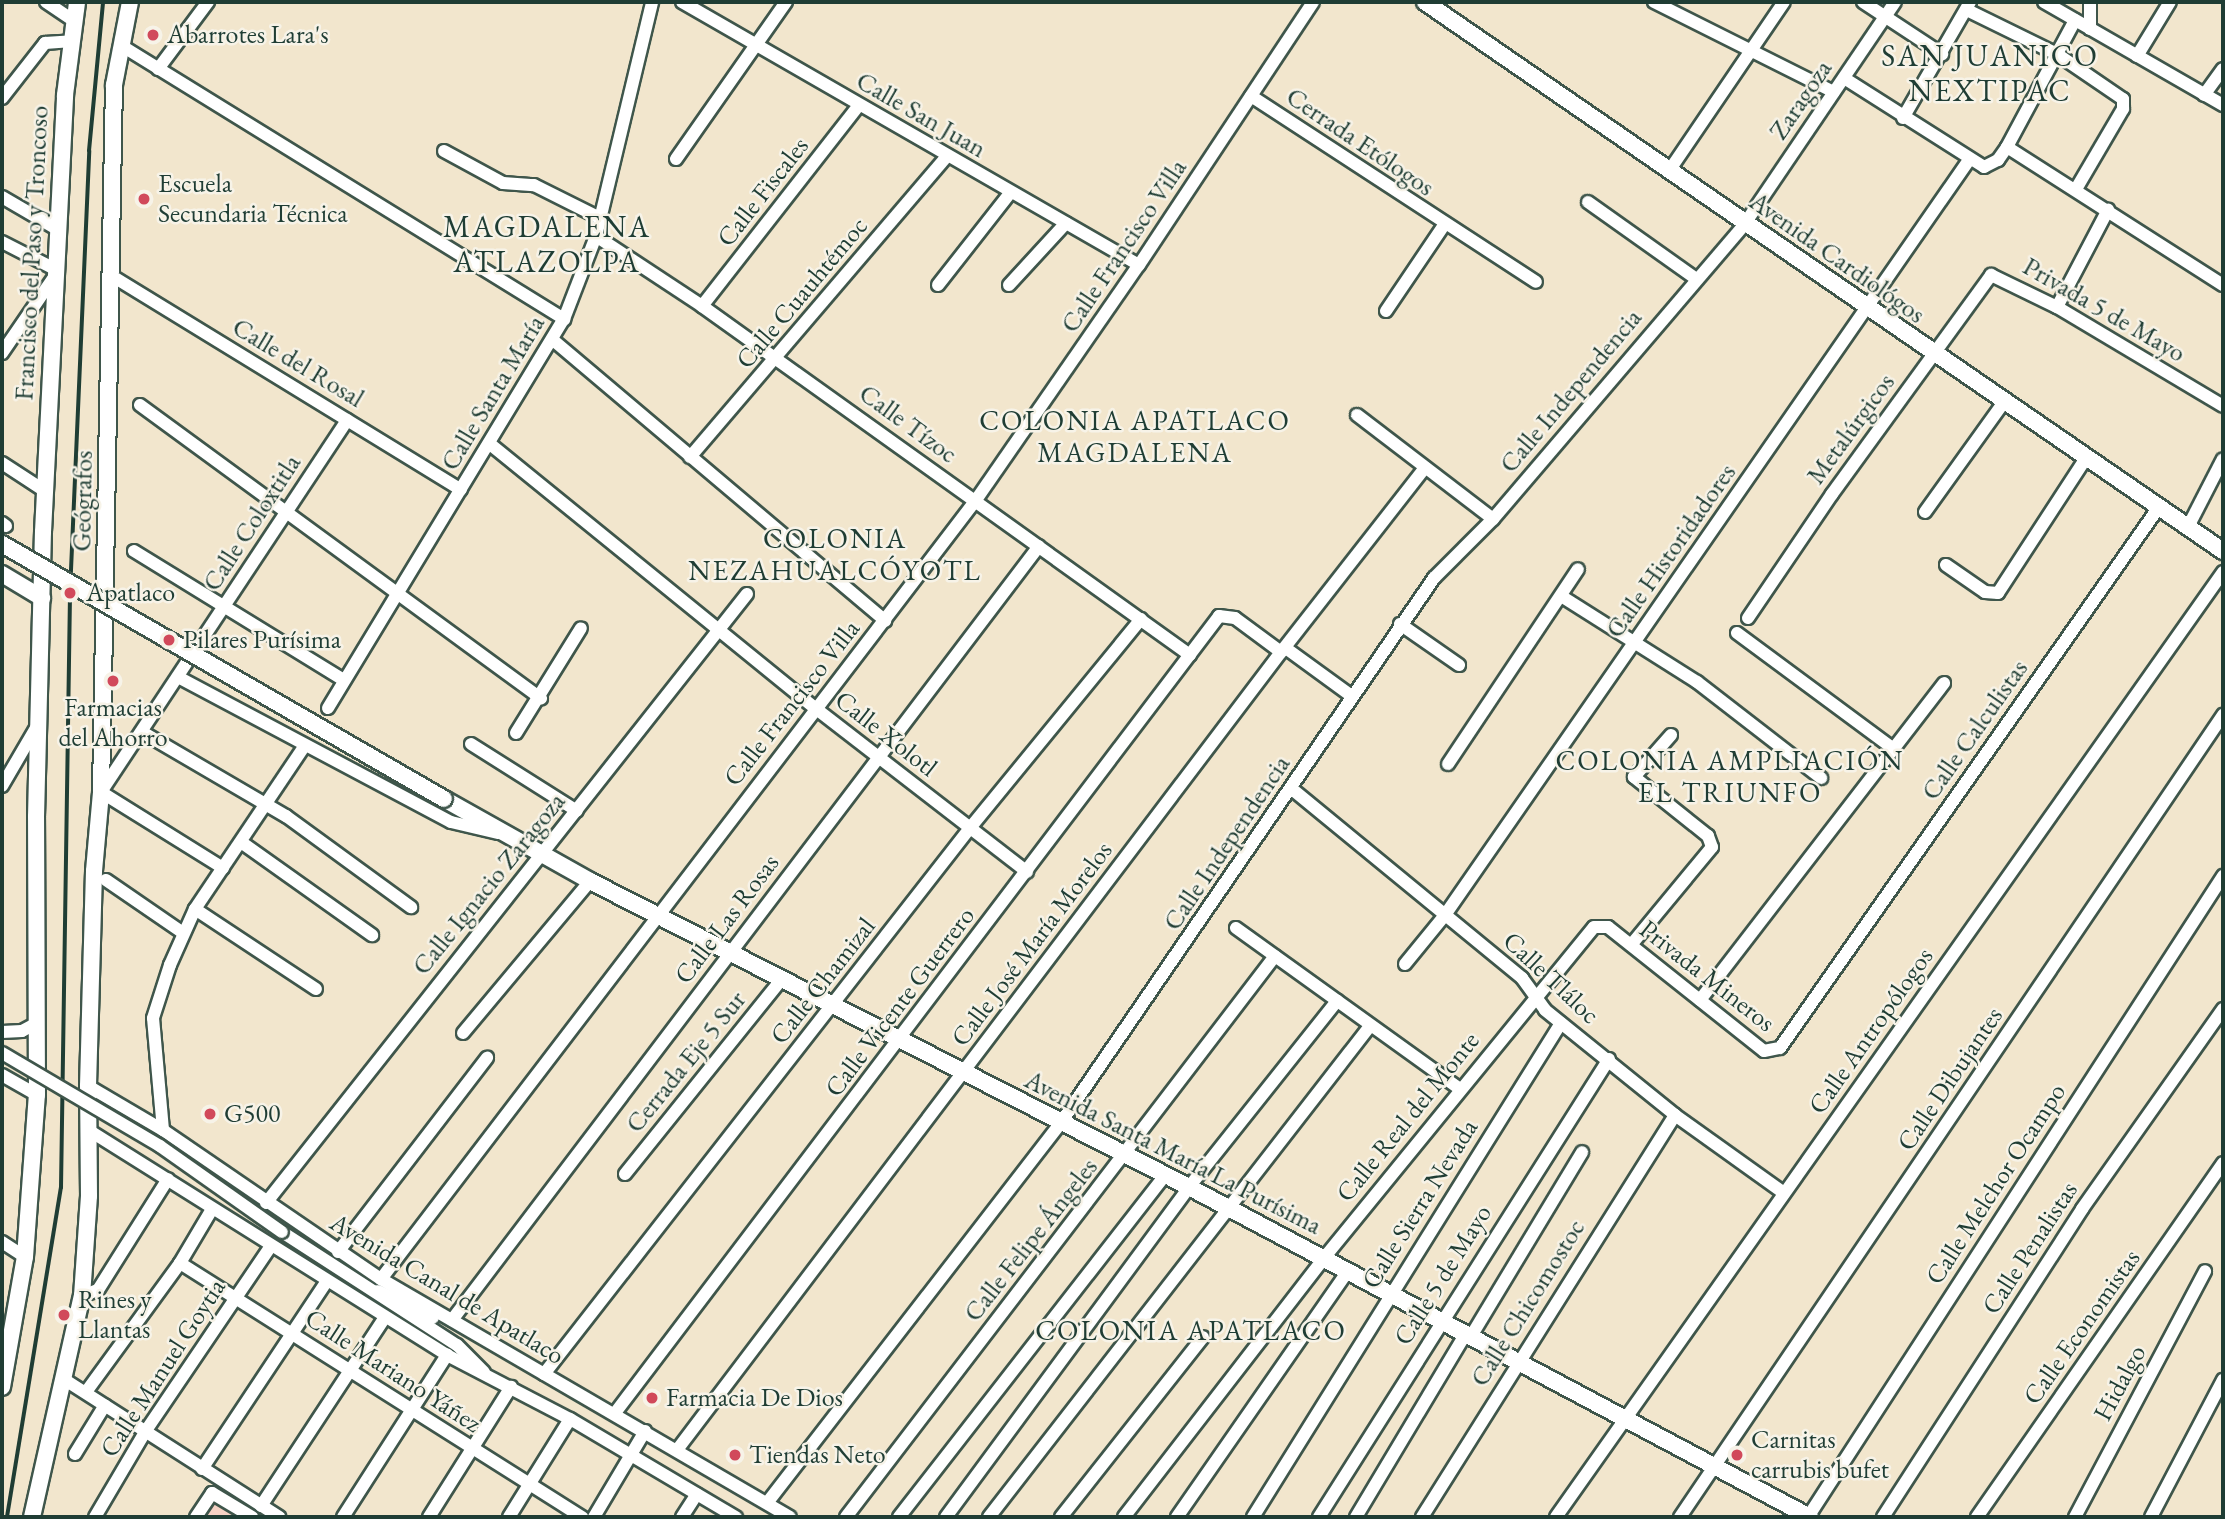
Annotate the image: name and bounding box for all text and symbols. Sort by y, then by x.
place label: Abarrotes Lara's [167,19,329,51]
marker: Abarrotes Lara's [145,27,161,43]
district label: SAN JUANICO NEXTIPAC [1883,38,2097,108]
street label: Zaragoza [1763,54,1839,146]
street label: Calle San Juan [851,65,991,165]
street label: Cerrada Etólogos [1280,81,1440,203]
street label: Francisco del Paso y Troncoso [9,105,55,401]
street label: Calle Fiscales [711,131,815,253]
street label: Calle Francisco Villa [1054,153,1194,339]
place label: Escuela Secundaria Técnica [158,168,348,230]
street label: Avenida Cardiológos [1743,186,1931,330]
marker: Escuela Secundaria Técnica [136,191,152,207]
district label: MAGDALENA ATLAZOLPA [444,209,650,280]
street label: Calle Cuauhtémoc [730,211,874,375]
street label: Privada 5 de Mayo [2017,251,2191,369]
street label: Calle Independencia [1493,303,1649,479]
street label: Calle Santa María [434,310,552,476]
street label: Calle del Rosal [227,312,369,414]
street label: Metalúrgicos [1800,368,1902,490]
street label: Calle Tízoc [853,378,963,470]
district label: COLONIA APATLACO MAGDALENA [981,403,1289,469]
street label: Calle Coloxtitla [196,449,308,597]
street label: Geógrafos [67,450,99,552]
street label: Calle Historidadores [1599,458,1743,644]
district label: COLONIA NEZAHUALCÓYOTL [690,521,980,587]
place label: Apatlaco [86,577,175,609]
marker: Apatlaco [60,583,80,603]
street label: Calle Francisco Villa [717,614,867,792]
place label: Pilares Purísima [183,624,341,656]
marker: Pilares Purísima [161,632,177,648]
street label: Calle Calculistas [1915,654,2035,806]
marker: Farmacias del Ahorro [105,673,121,689]
street label: Calle Xolotl [829,684,943,784]
place label: Farmacias del Ahorro [58,692,168,754]
district label: COLONIA AMPLIACIÓN EL TRIUNFO [1558,743,1902,809]
street label: Calle Independencia [1157,750,1297,936]
street label: Calle Ignacio Zaragoza [406,787,572,981]
street label: Calle José María Morelos [945,836,1119,1052]
street label: Calle Las Rosas [668,848,786,990]
street label: Calle Vicente Guerrero [819,901,981,1103]
street label: Calle Chamizal [764,912,882,1050]
street label: Privada Mineros [1633,913,1781,1039]
street label: Calle Tláloc [1496,926,1606,1030]
street label: Calle Antropólogos [1802,942,1940,1120]
street label: Cerrada Eje 5 Sur [619,985,753,1139]
street label: Calle Dibujantes [1891,1001,2009,1157]
street label: Calle Real del Monte [1330,1026,1486,1208]
street label: Avenida Santa María La Purísima [1019,1064,1327,1242]
street label: Calle Melchor Ocampo [1919,1078,2073,1290]
place label: G500 [224,1098,280,1130]
marker: G500 [202,1106,218,1122]
street label: Calle Sierra Nevada [1355,1114,1485,1294]
street label: Calle Felipe Ángeles [958,1152,1104,1328]
street label: Calle Penalistas [1976,1176,2084,1320]
street label: Calle 5 de Mayo [1388,1199,1498,1351]
street label: Avenida Canal de Apatlaco [324,1207,570,1371]
street label: Calle Chicomostoc [1464,1214,1592,1392]
street label: Calle Economistas [2017,1243,2147,1411]
street label: Calle Manuel Goytia [94,1273,232,1463]
place label: Rines y Llantas [78,1284,152,1346]
street label: Calle Mariano Yáñez [299,1302,487,1440]
marker: Rines y Llantas [56,1307,72,1323]
district label: COLONIA APATLACO [1037,1313,1345,1347]
street label: Hidalgo [2087,1340,2153,1426]
place label: Farmacia De Dios [666,1382,843,1414]
marker: Farmacia De Dios [644,1390,660,1406]
place label: Carnitas carrubis bufet [1751,1424,1889,1486]
place label: Tiendas Neto [749,1439,886,1471]
marker: Tiendas Neto [727,1447,743,1463]
marker: Carnitas carrubis bufet [1729,1447,1745,1463]

